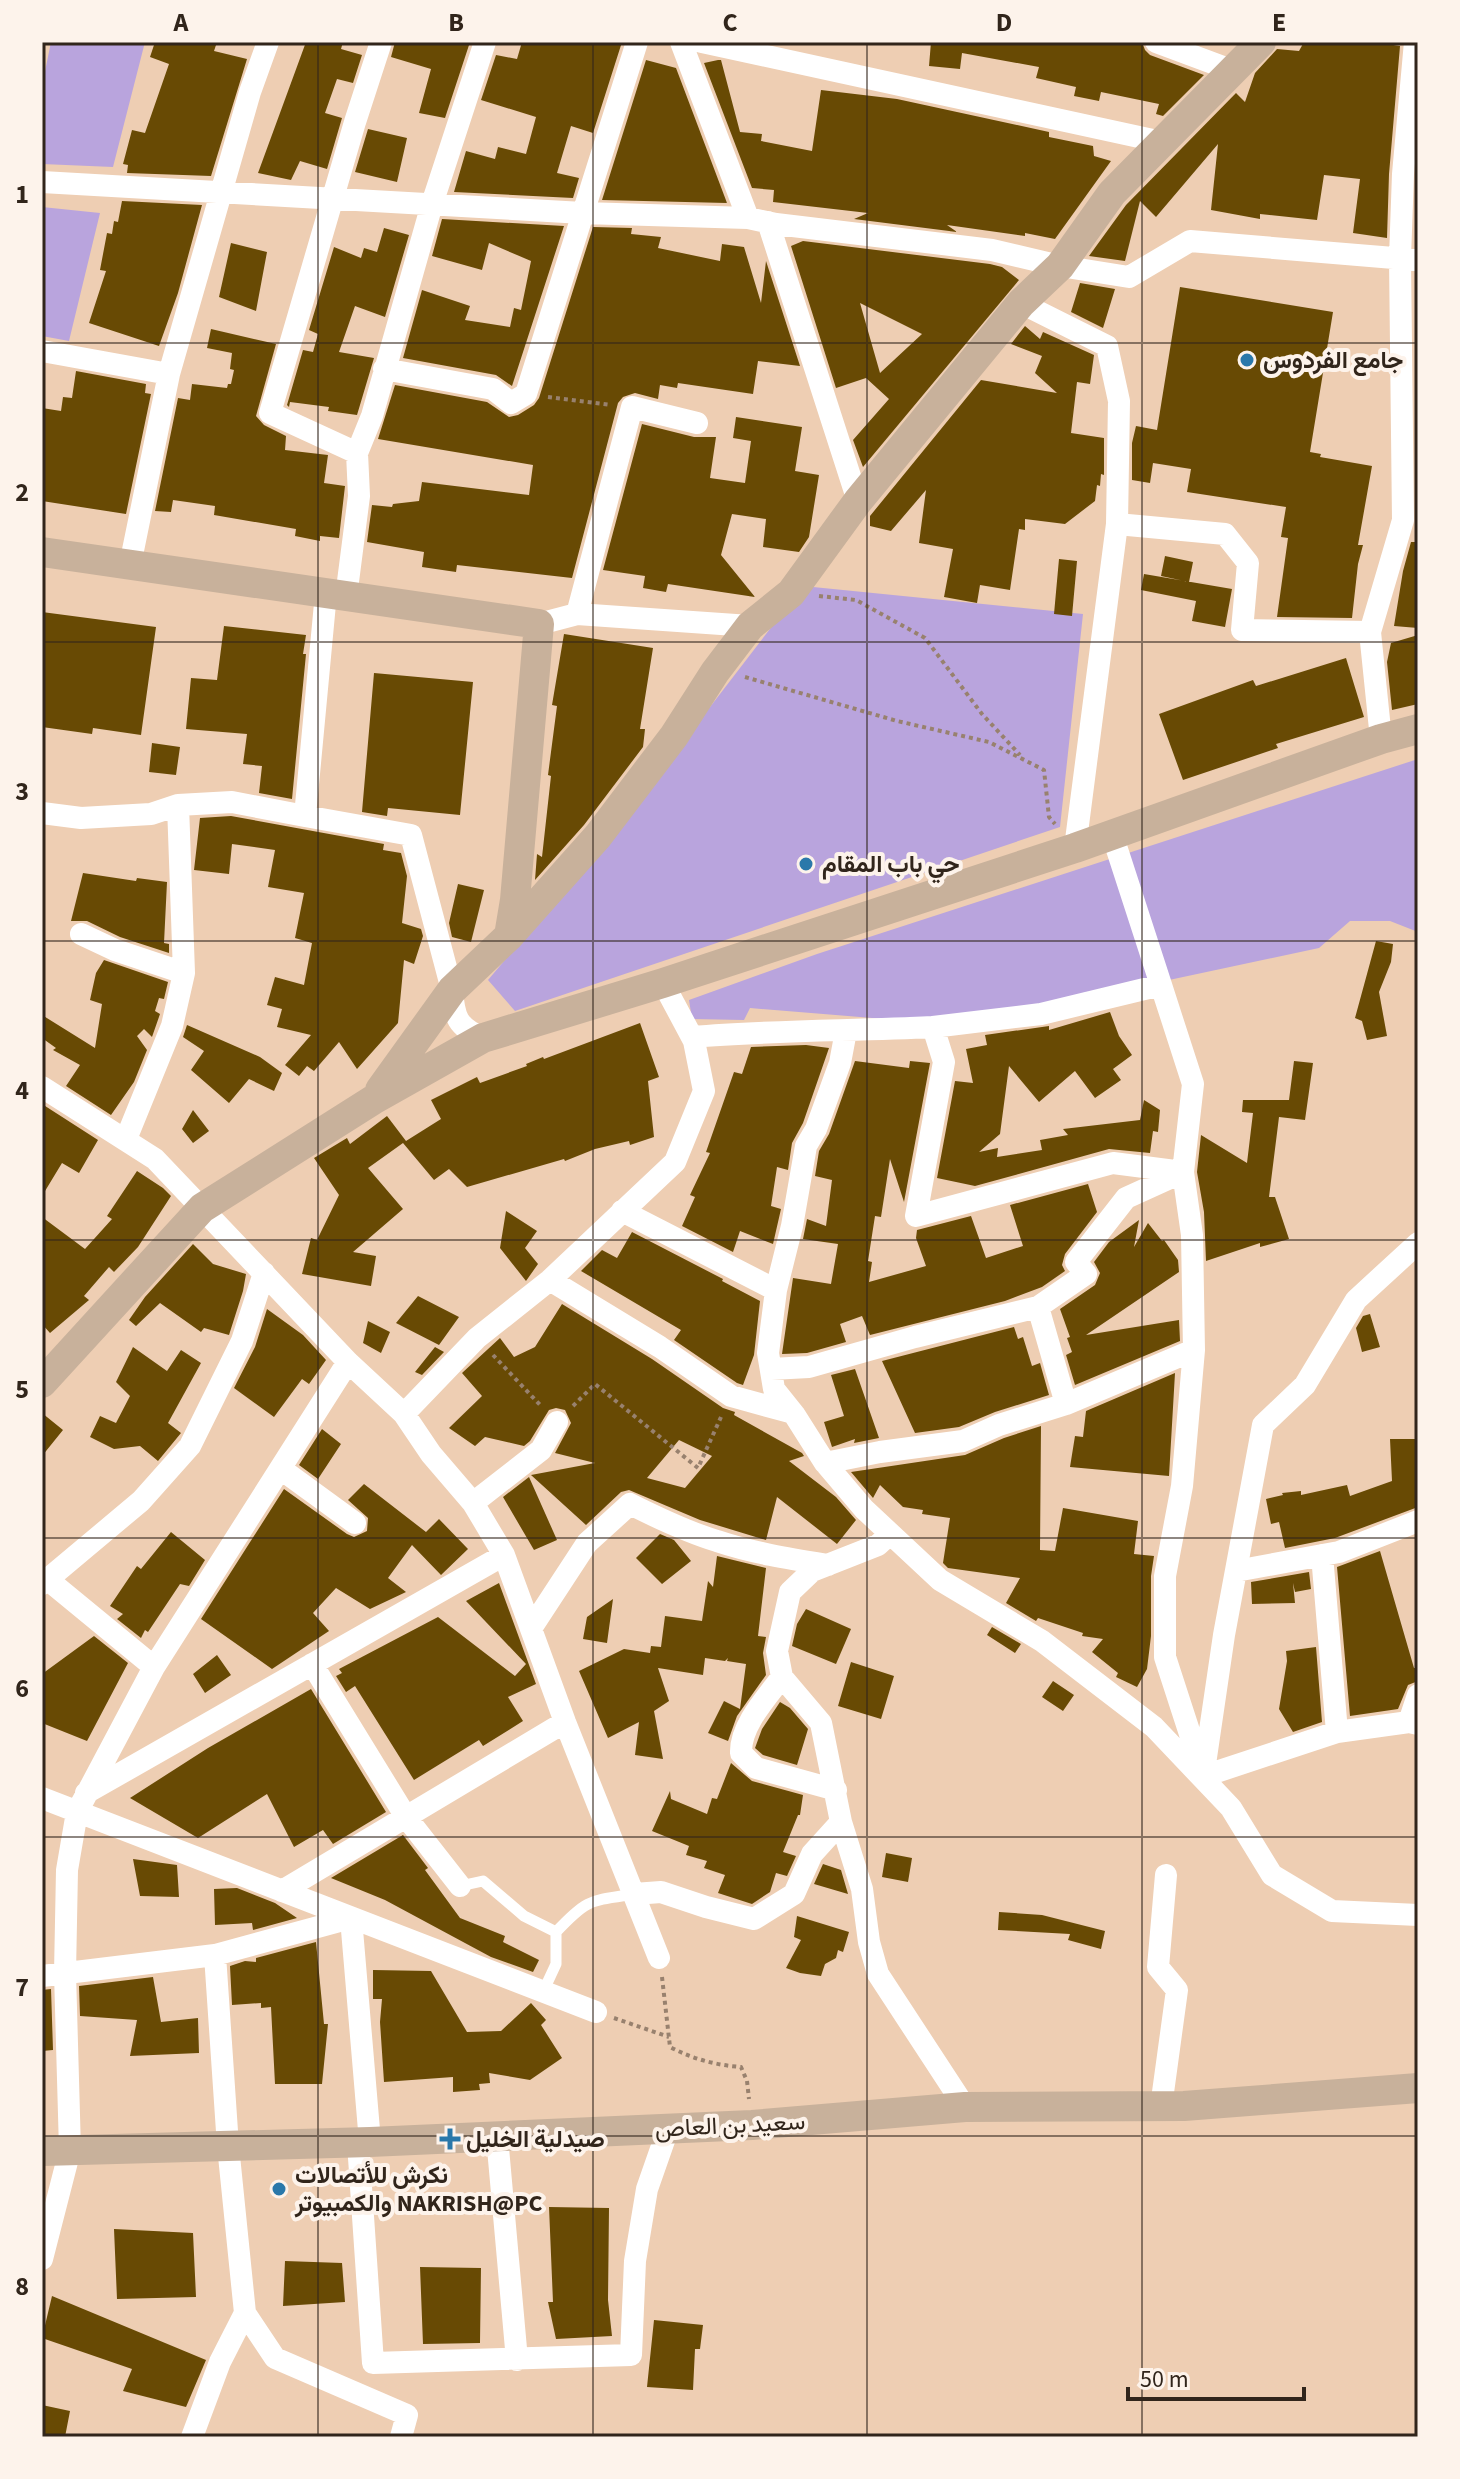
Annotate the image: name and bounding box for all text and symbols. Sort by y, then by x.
text: A [173,4,190,41]
text: B [448,4,464,41]
text: C [722,4,738,41]
text: D [996,4,1012,41]
text: E [1272,4,1286,41]
text: 1 [15,176,29,213]
place label: جامع الفردوس [1263,343,1403,378]
marker: جامع الفردوس [1238,351,1256,369]
text: 2 [15,474,29,511]
text: 3 [15,773,29,810]
place label: حي باب المقام [822,847,960,884]
marker: حي باب المقام [797,855,815,873]
text: 4 [15,1072,29,1109]
text: 5 [15,1371,29,1408]
text: 6 [15,1670,29,1707]
text: 7 [15,1969,29,2006]
street label: سعيد بن العاص [654,2104,806,2147]
place label: صيدلية الخليل [466,2122,605,2157]
marker: صيدلية الخليل [441,2130,459,2148]
place label: نكرش للأتصالات والكمبيوتر NAKRISH@PC [294,2158,543,2221]
marker: نكرش للأتصالات والكمبيوتر NAKRISH@PC [270,2180,288,2198]
text: 8 [15,2268,29,2305]
scale bar [1128,2351,1304,2401]
text: 50 m [1140,2362,1189,2397]

